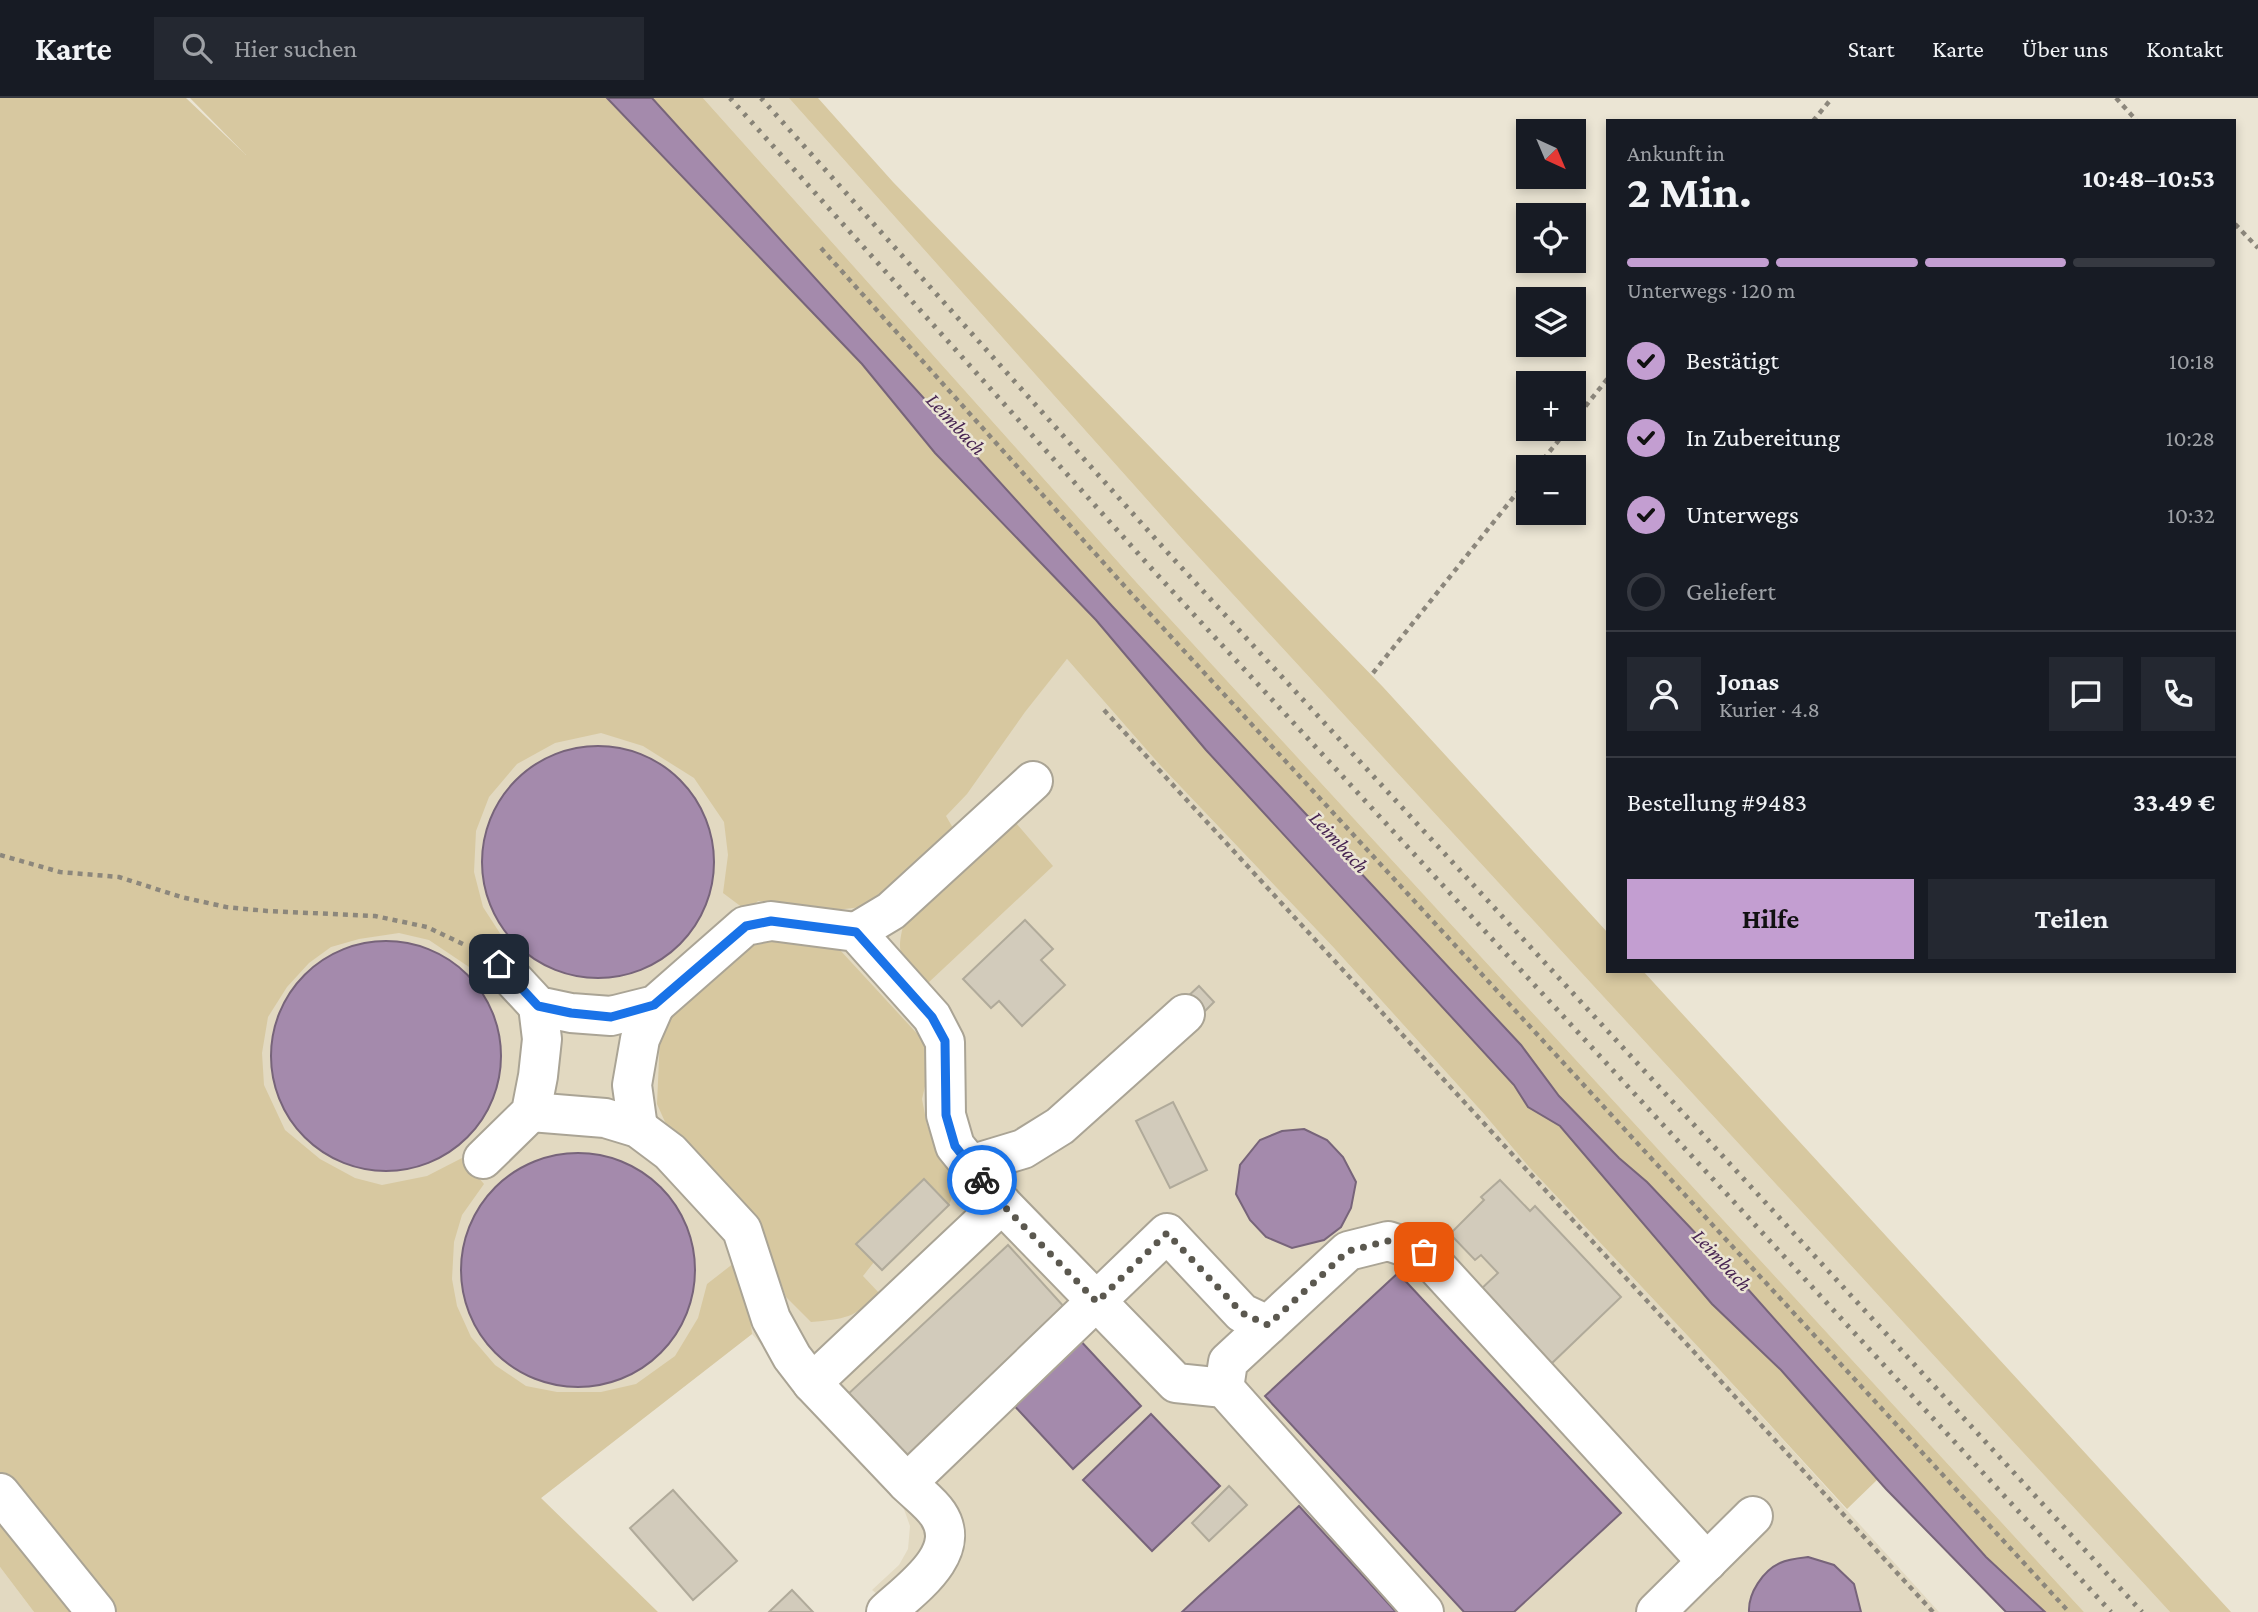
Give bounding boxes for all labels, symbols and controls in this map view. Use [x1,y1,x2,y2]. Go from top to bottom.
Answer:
search box [154,17,644,80]
icon: search [178,29,216,67]
text: Karte [35,30,112,67]
text: Hier suchen [234,34,357,63]
text: Start [1848,35,1894,62]
text: Karte [1932,35,1984,62]
text: Über uns [2022,35,2108,62]
text: Kontakt [2146,35,2223,62]
north arrow [1516,119,1586,189]
map controls [1516,119,1586,525]
text: Ankunft in [1627,140,1725,166]
text: 10:48–10:53 [2083,164,2215,193]
text: 2 Min. [1627,166,1752,217]
button: locate [1516,203,1586,273]
text: Unterwegs · 120 m [1627,277,1795,303]
button: layers [1516,287,1586,357]
icon: check [1627,342,1665,380]
text: Bestätigt [1686,346,1779,375]
text: 10:18 [2169,348,2215,374]
button: + [1516,371,1586,441]
water label: Leimbach [921,388,991,460]
icon: check [1627,419,1665,457]
text: In Zubereitung [1686,423,1840,452]
text: 10:28 [2166,425,2215,451]
button: − [1516,455,1586,525]
icon: check [1627,496,1665,534]
text: Unterwegs [1686,500,1799,529]
text: 10:32 [2167,502,2215,528]
text: Geliefert [1686,577,1776,606]
button: person [1627,657,1701,731]
button: chat [2049,657,2123,731]
button: phone [2141,657,2215,731]
text: Jonas [1719,667,1779,696]
text: Kurier · 4.8 [1719,696,1820,722]
text: Bestellung #9483 [1627,788,1807,817]
text: 33.49 € [2133,788,2215,817]
water label: Leimbach [1304,806,1374,878]
button: Hilfe [1627,879,1914,959]
button: Teilen [1928,879,2215,959]
pin [469,934,529,994]
icon: home [480,945,518,983]
courier [947,1145,1017,1215]
icon: bike [963,1161,1001,1199]
pin [1394,1222,1454,1282]
water label: Leimbach [1687,1224,1757,1296]
icon: bag [1405,1233,1443,1271]

